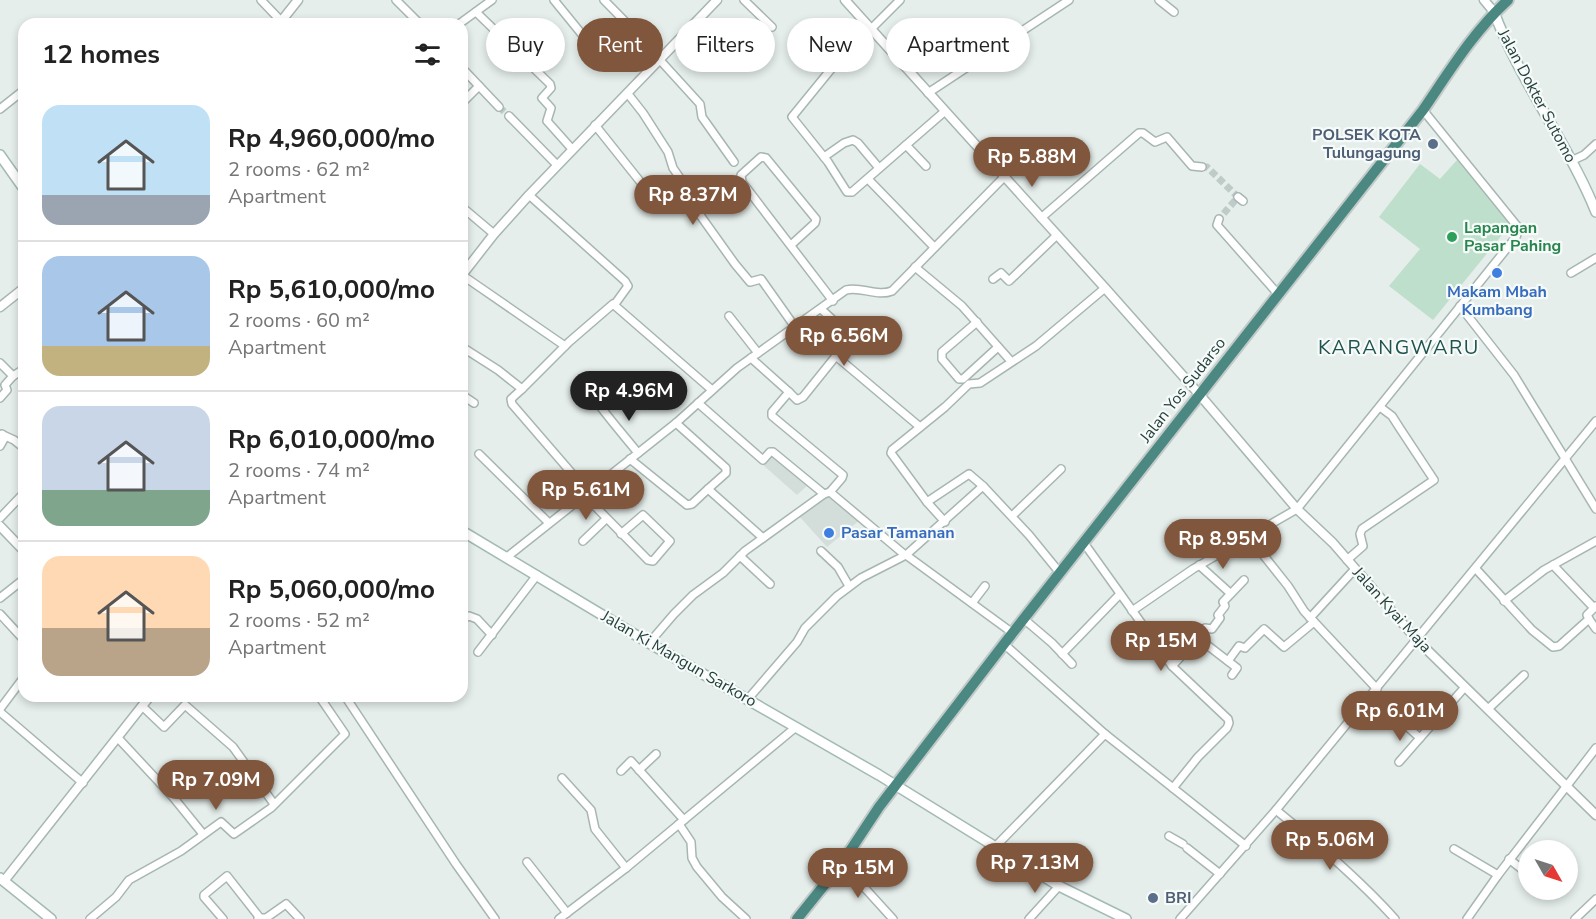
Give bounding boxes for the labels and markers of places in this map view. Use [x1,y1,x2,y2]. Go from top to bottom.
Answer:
place label: POLSEK KOTA Tulungagung [1312,124,1421,164]
pin: Rp 5.88M [970,137,1094,188]
marker: POLSEK KOTA Tulungagung [1426,137,1440,151]
pin: Rp 8.37M [631,175,755,226]
place label: Lapangan Pasar Pahing [1464,217,1561,257]
marker: Lapangan Pasar Pahing [1445,230,1459,244]
marker: Makam Mbah Kumbang [1490,266,1504,280]
place label: Makam Mbah Kumbang [1447,281,1547,321]
pin: Rp 6.56M [782,316,906,367]
pin: Rp 4.96M [567,371,691,422]
pin: Rp 5.61M [524,470,648,521]
pin: Rp 8.95M [1161,519,1285,570]
place label: Pasar Tamanan [841,522,955,544]
marker: Pasar Tamanan [822,526,836,540]
pin: Rp 15M [1112,621,1210,672]
pin: Rp 6.01M [1338,691,1462,742]
pin: Rp 7.09M [154,760,278,811]
pin: Rp 5.06M [1268,820,1392,871]
pin: Rp 7.13M [973,843,1097,894]
pin: Rp 15M [809,848,907,899]
place label: BRI [1165,887,1191,909]
marker: BRI [1146,891,1160,905]

